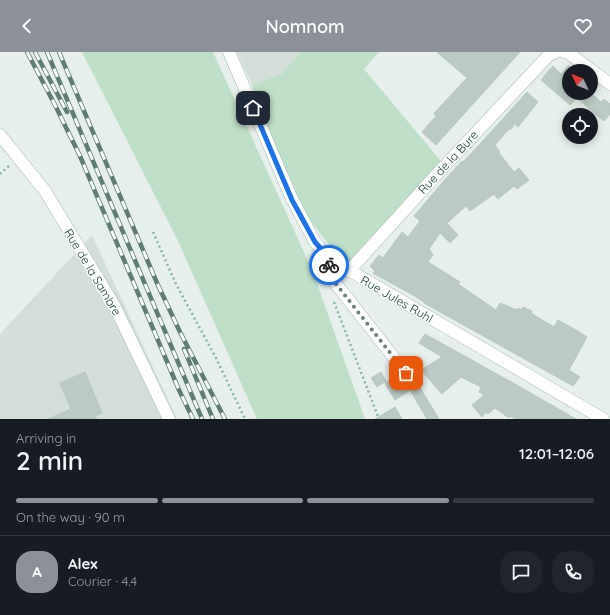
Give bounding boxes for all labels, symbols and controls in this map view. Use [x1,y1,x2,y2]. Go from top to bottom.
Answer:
icon: back [16,15,38,37]
text: Nomnom [265,15,345,38]
icon: heart [572,15,594,37]
north arrow [562,64,598,100]
map controls [562,64,598,144]
pin [236,91,270,125]
icon: home [242,97,264,119]
button: locate [562,108,598,144]
street label: Rue de la Bure [415,127,481,197]
street label: Rue de la Sambre [61,226,125,318]
courier [309,245,349,285]
icon: bike [318,254,340,276]
street label: Rue Jules Ruhl [358,272,436,326]
pin [389,356,423,390]
icon: bag [395,362,417,384]
text: Arriving in [16,430,76,446]
text: 2 min [16,444,83,477]
text: 12:01–12:06 [519,444,594,463]
text: On the way · 90 m [16,509,125,525]
button: chat [500,551,542,593]
button: phone [552,551,594,593]
text: Alex [68,554,98,573]
text: A [32,562,42,581]
text: Courier · 4.4 [68,573,137,589]

